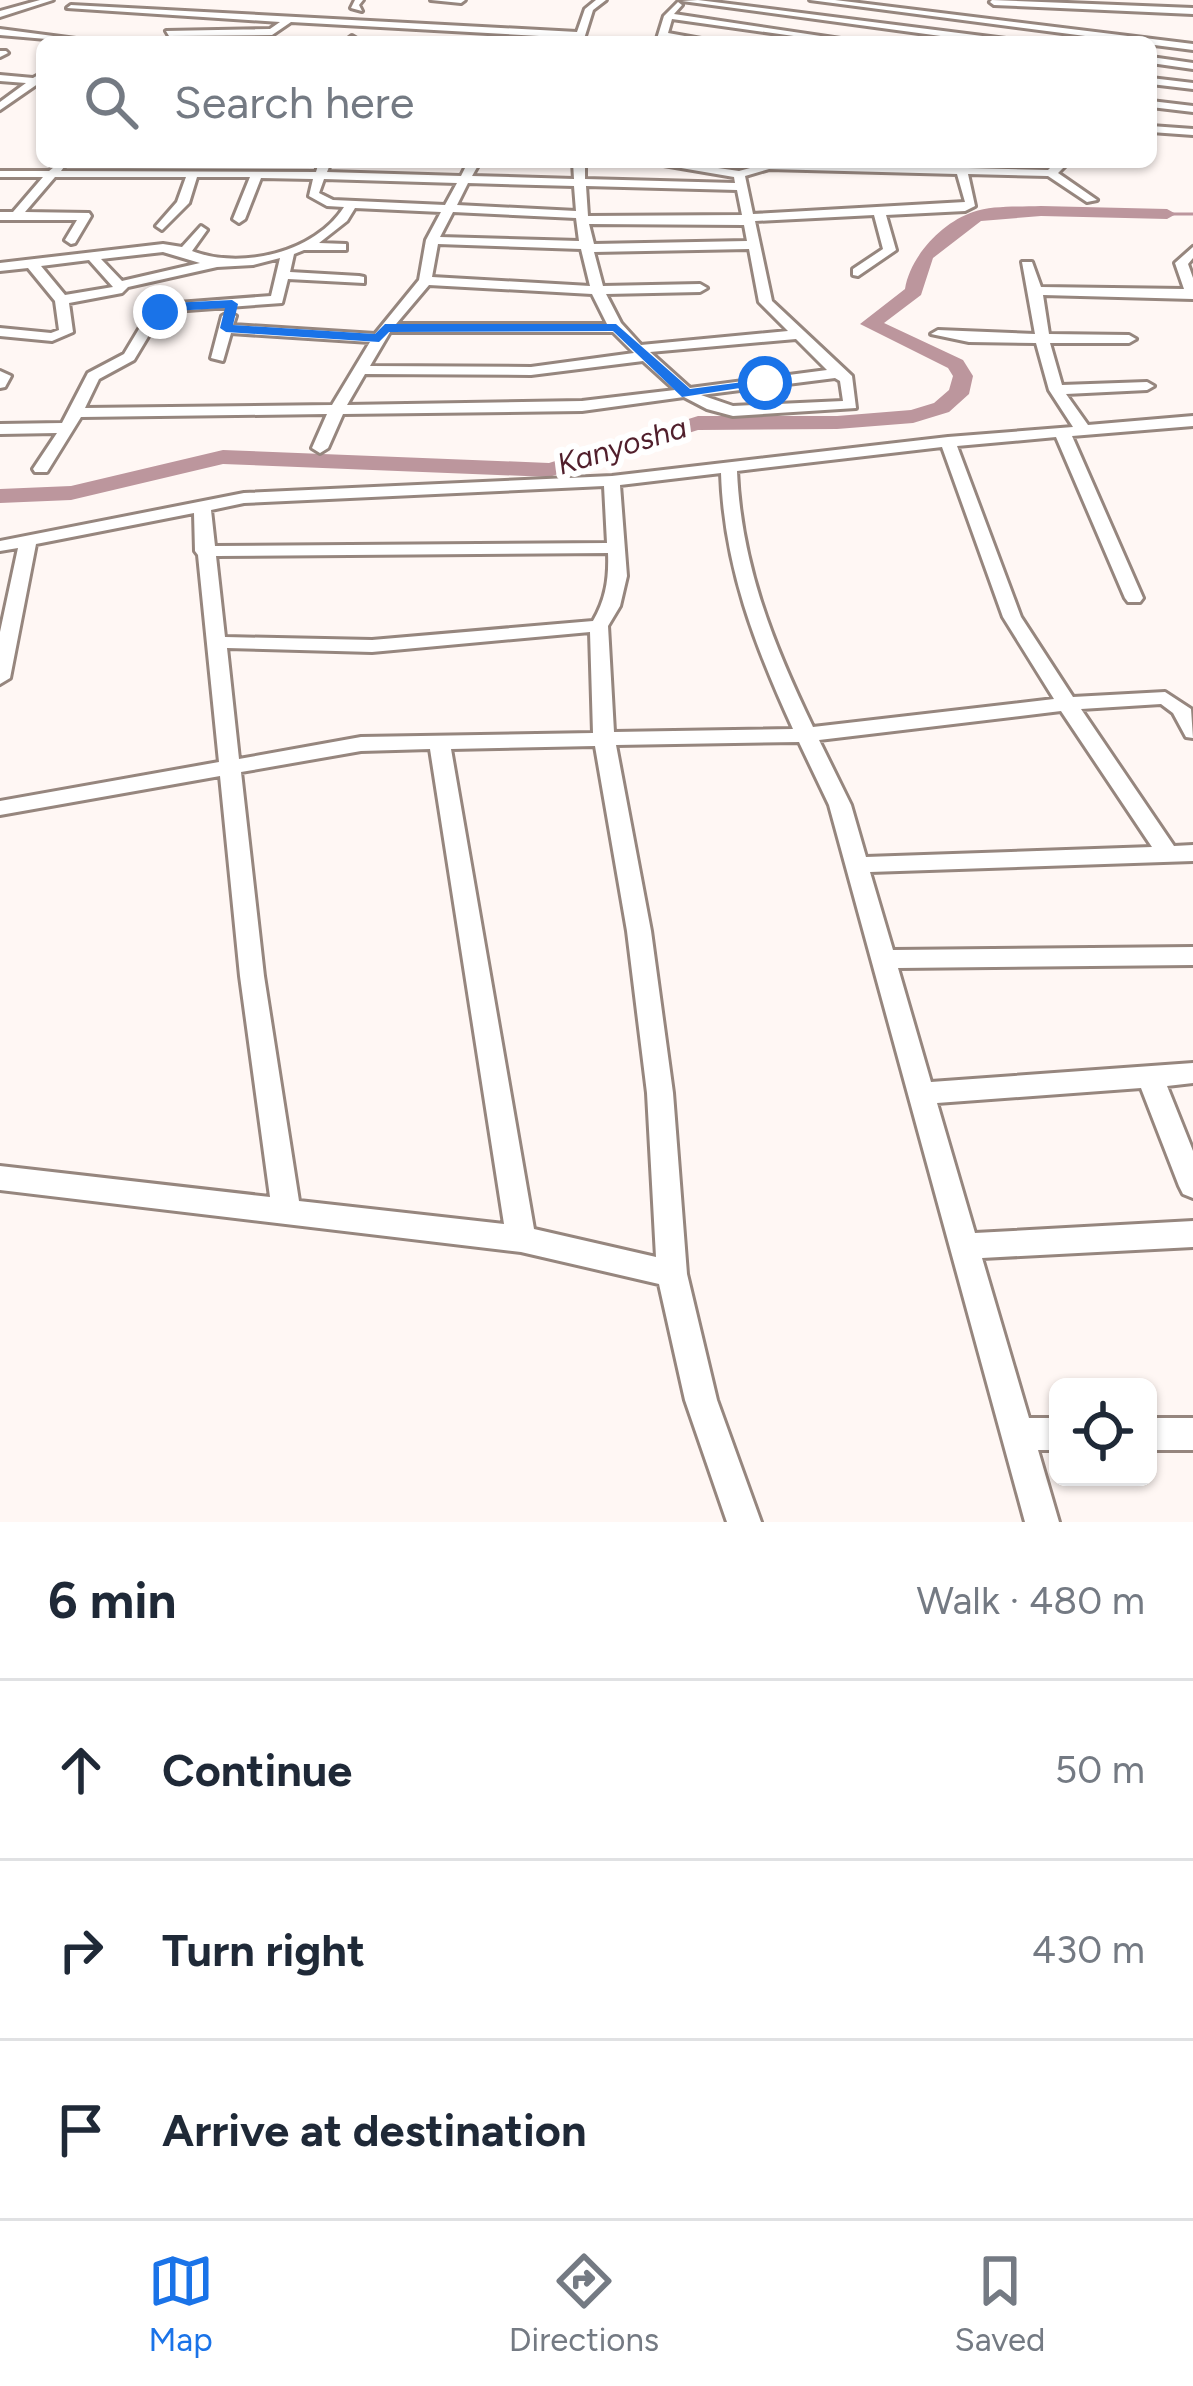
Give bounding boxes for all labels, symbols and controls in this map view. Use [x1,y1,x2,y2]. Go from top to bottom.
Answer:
search box [36,36,1157,168]
icon: search [78,69,144,135]
text: Search here [174,75,414,129]
route end [133,285,187,339]
route start [738,356,792,410]
water label: Kanyosha [553,408,691,483]
map controls [1049,1378,1157,1486]
button: locate [1049,1378,1157,1486]
text: 6 min [48,1570,177,1631]
text: Walk · 480 m [917,1577,1145,1624]
icon: ahead [48,1737,114,1803]
text: Continue [162,1743,352,1797]
text: 50 m [1055,1746,1145,1793]
icon: right [48,1917,114,1983]
text: Turn right [162,1923,365,1977]
text: 430 m [1032,1926,1145,1973]
icon: arrive [48,2097,114,2163]
text: Arrive at destination [162,2103,586,2157]
tab: Map [148,2248,214,2359]
tab: Directions [509,2248,659,2359]
tab: Saved [954,2248,1045,2359]

